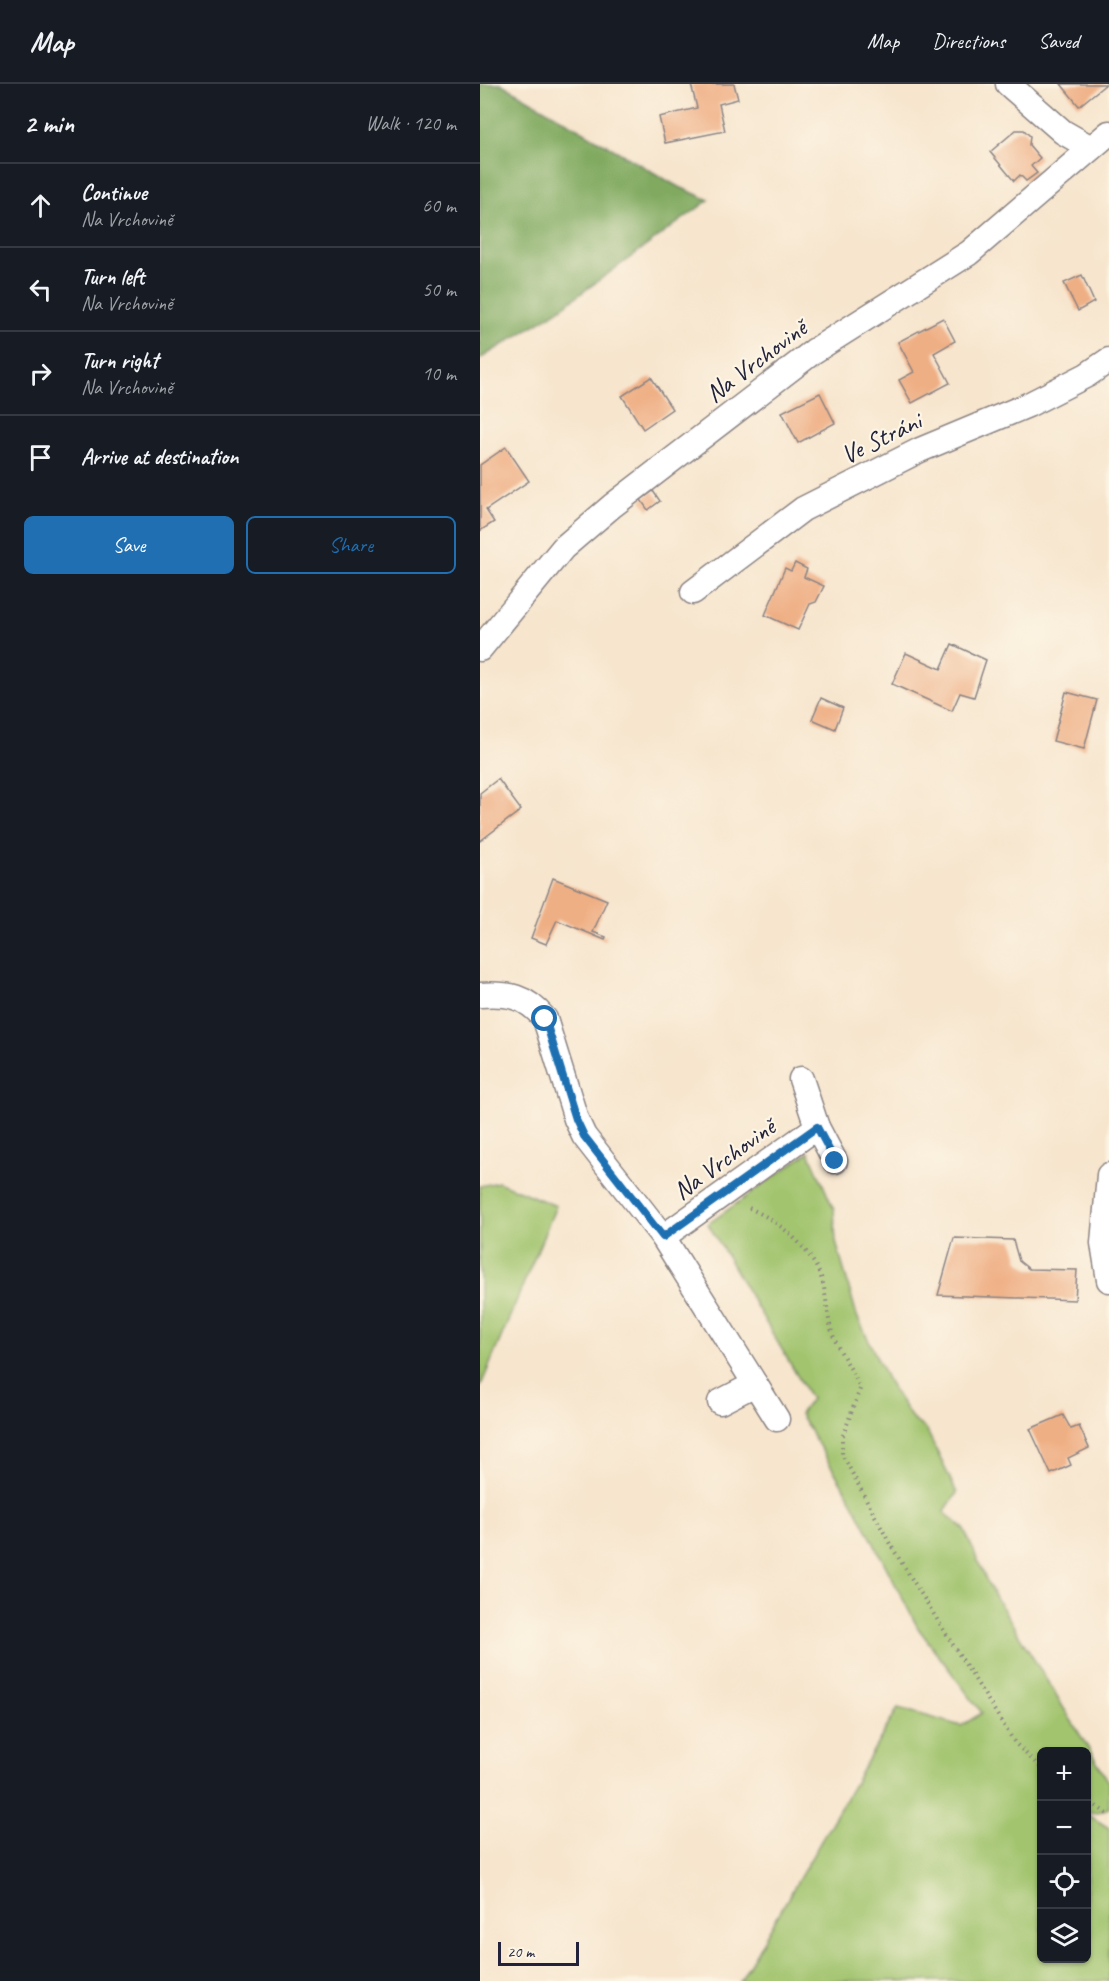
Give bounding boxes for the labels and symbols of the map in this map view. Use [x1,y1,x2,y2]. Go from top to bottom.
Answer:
street label: Na Vrchovině [699,310,816,410]
street label: Ve Stráni [835,403,929,472]
route start [531,1005,557,1031]
street label: Na Vrchovině [666,1109,785,1207]
route end [821,1147,847,1173]
scale bar [498,1939,579,1966]

